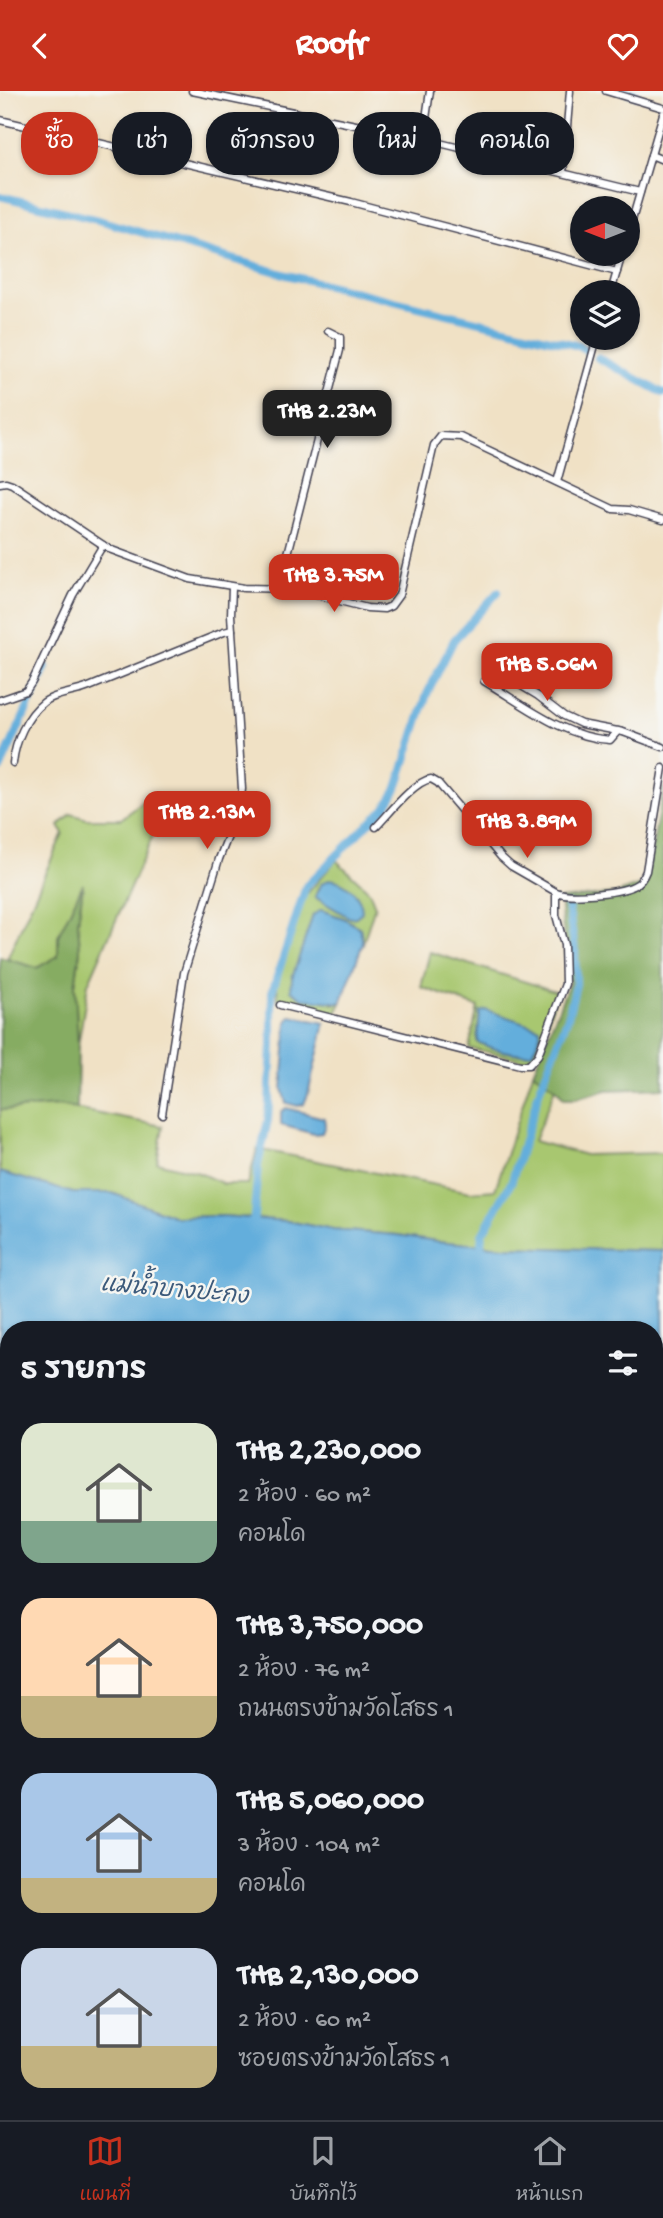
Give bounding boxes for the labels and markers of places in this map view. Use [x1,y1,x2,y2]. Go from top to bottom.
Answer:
pin: THB 2.23M [247,391,407,450]
pin: THB 3.75M [254,554,414,614]
pin: THB 5.06M [467,643,627,703]
pin: THB 2.13M [127,791,287,851]
pin: THB 3.89M [447,801,607,860]

